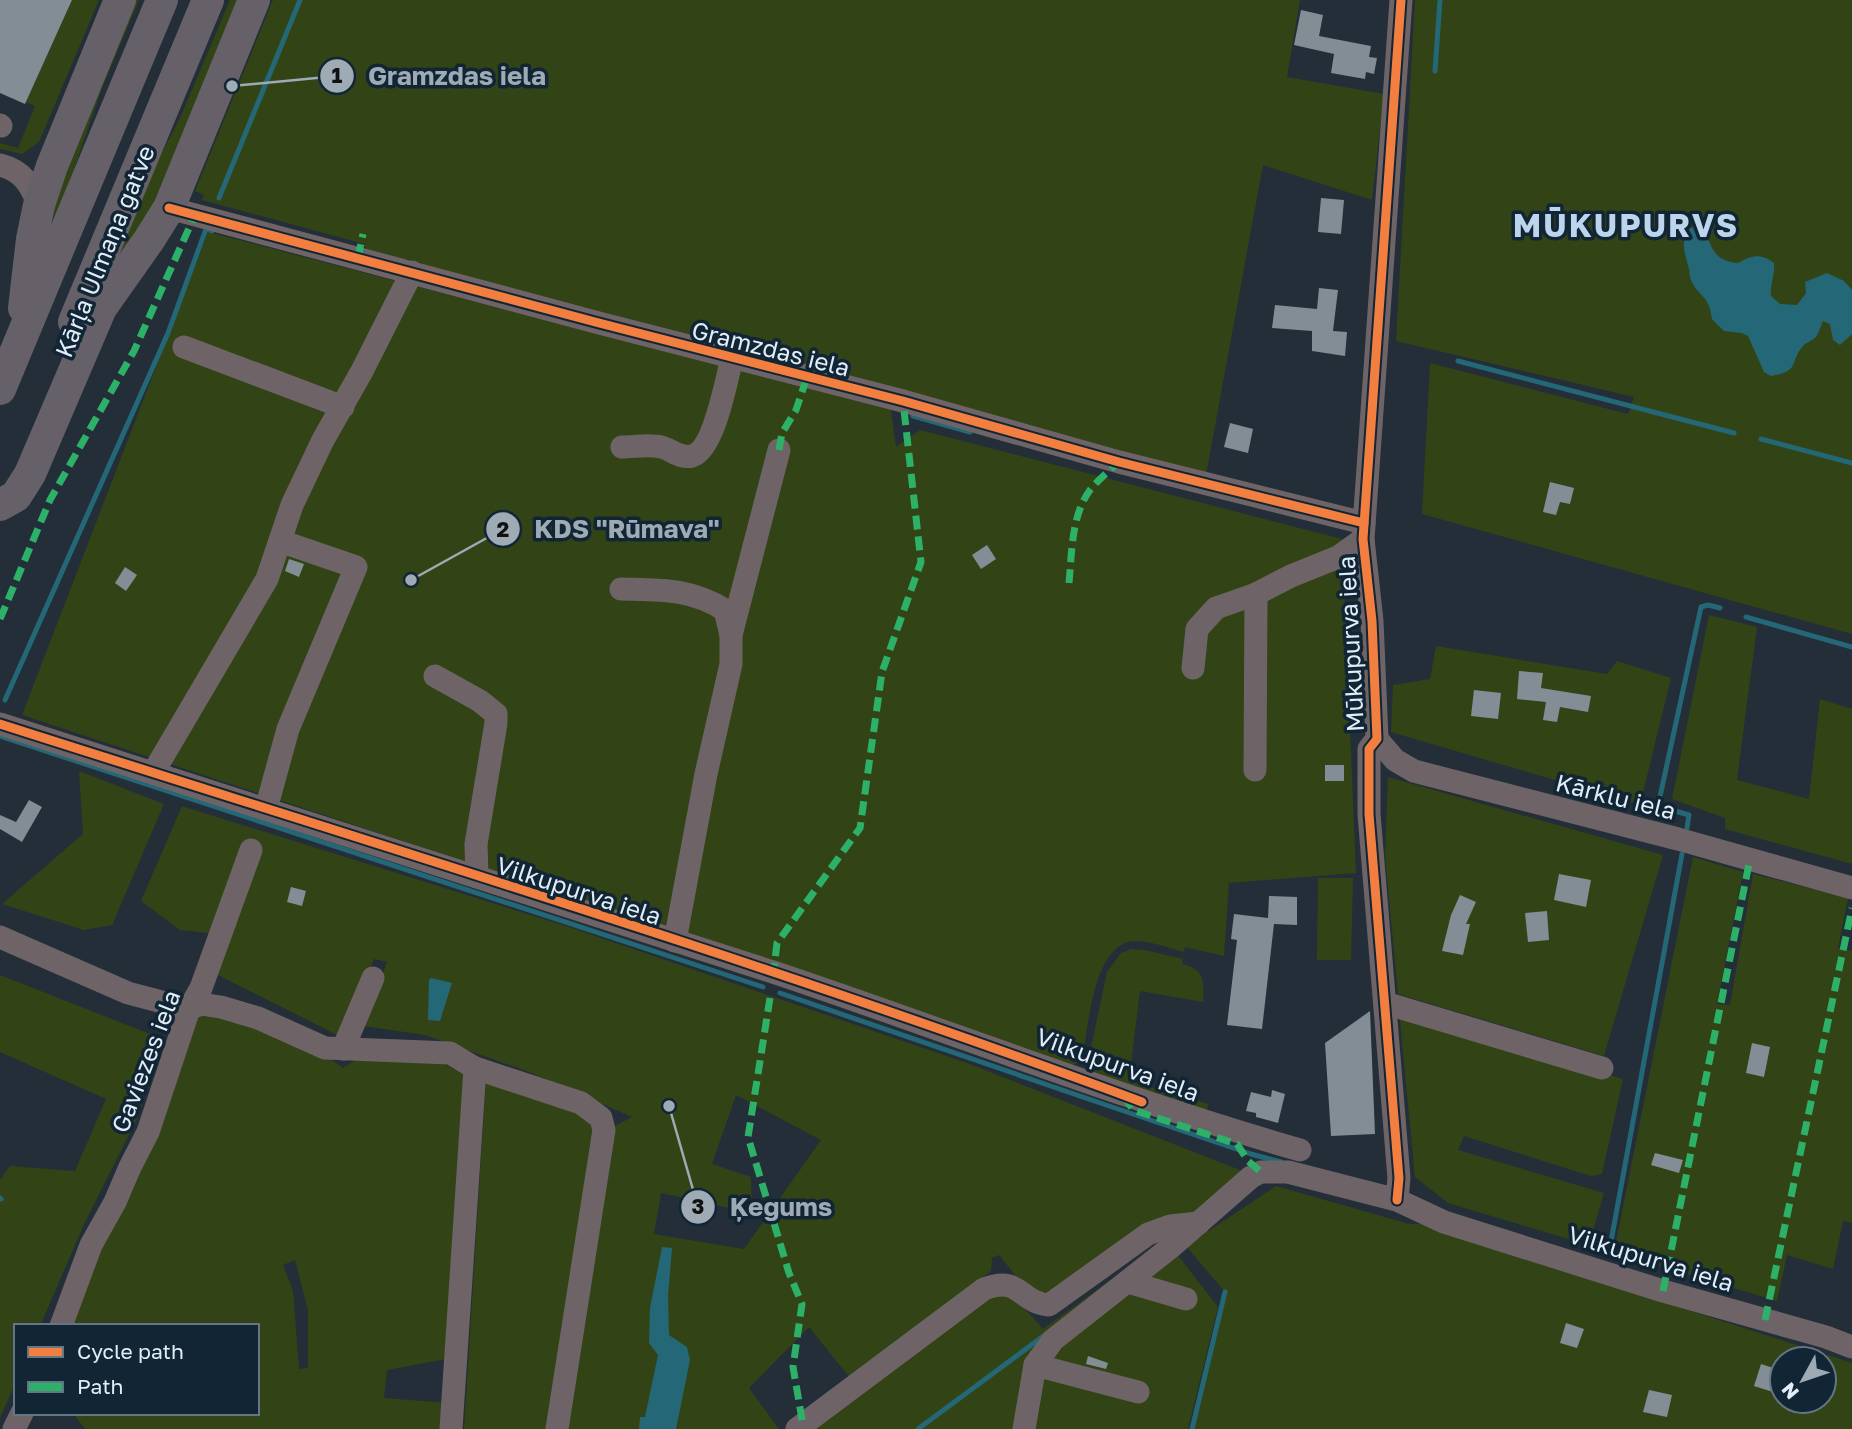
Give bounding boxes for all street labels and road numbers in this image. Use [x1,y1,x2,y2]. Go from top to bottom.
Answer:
street label: Kārļa Ulmaņa gatve [48,141,161,362]
street label: Gramzdas iela [689,314,853,382]
street label: Mūkupurva iela [1331,555,1369,733]
street label: Kārklu iela [1553,767,1679,825]
street label: Vilkupurva iela [493,850,665,930]
street label: Gaviezes iela [105,986,185,1136]
street label: Vilkupurva iela [1032,1021,1204,1107]
street label: Vilkupurva iela [1565,1219,1737,1297]

